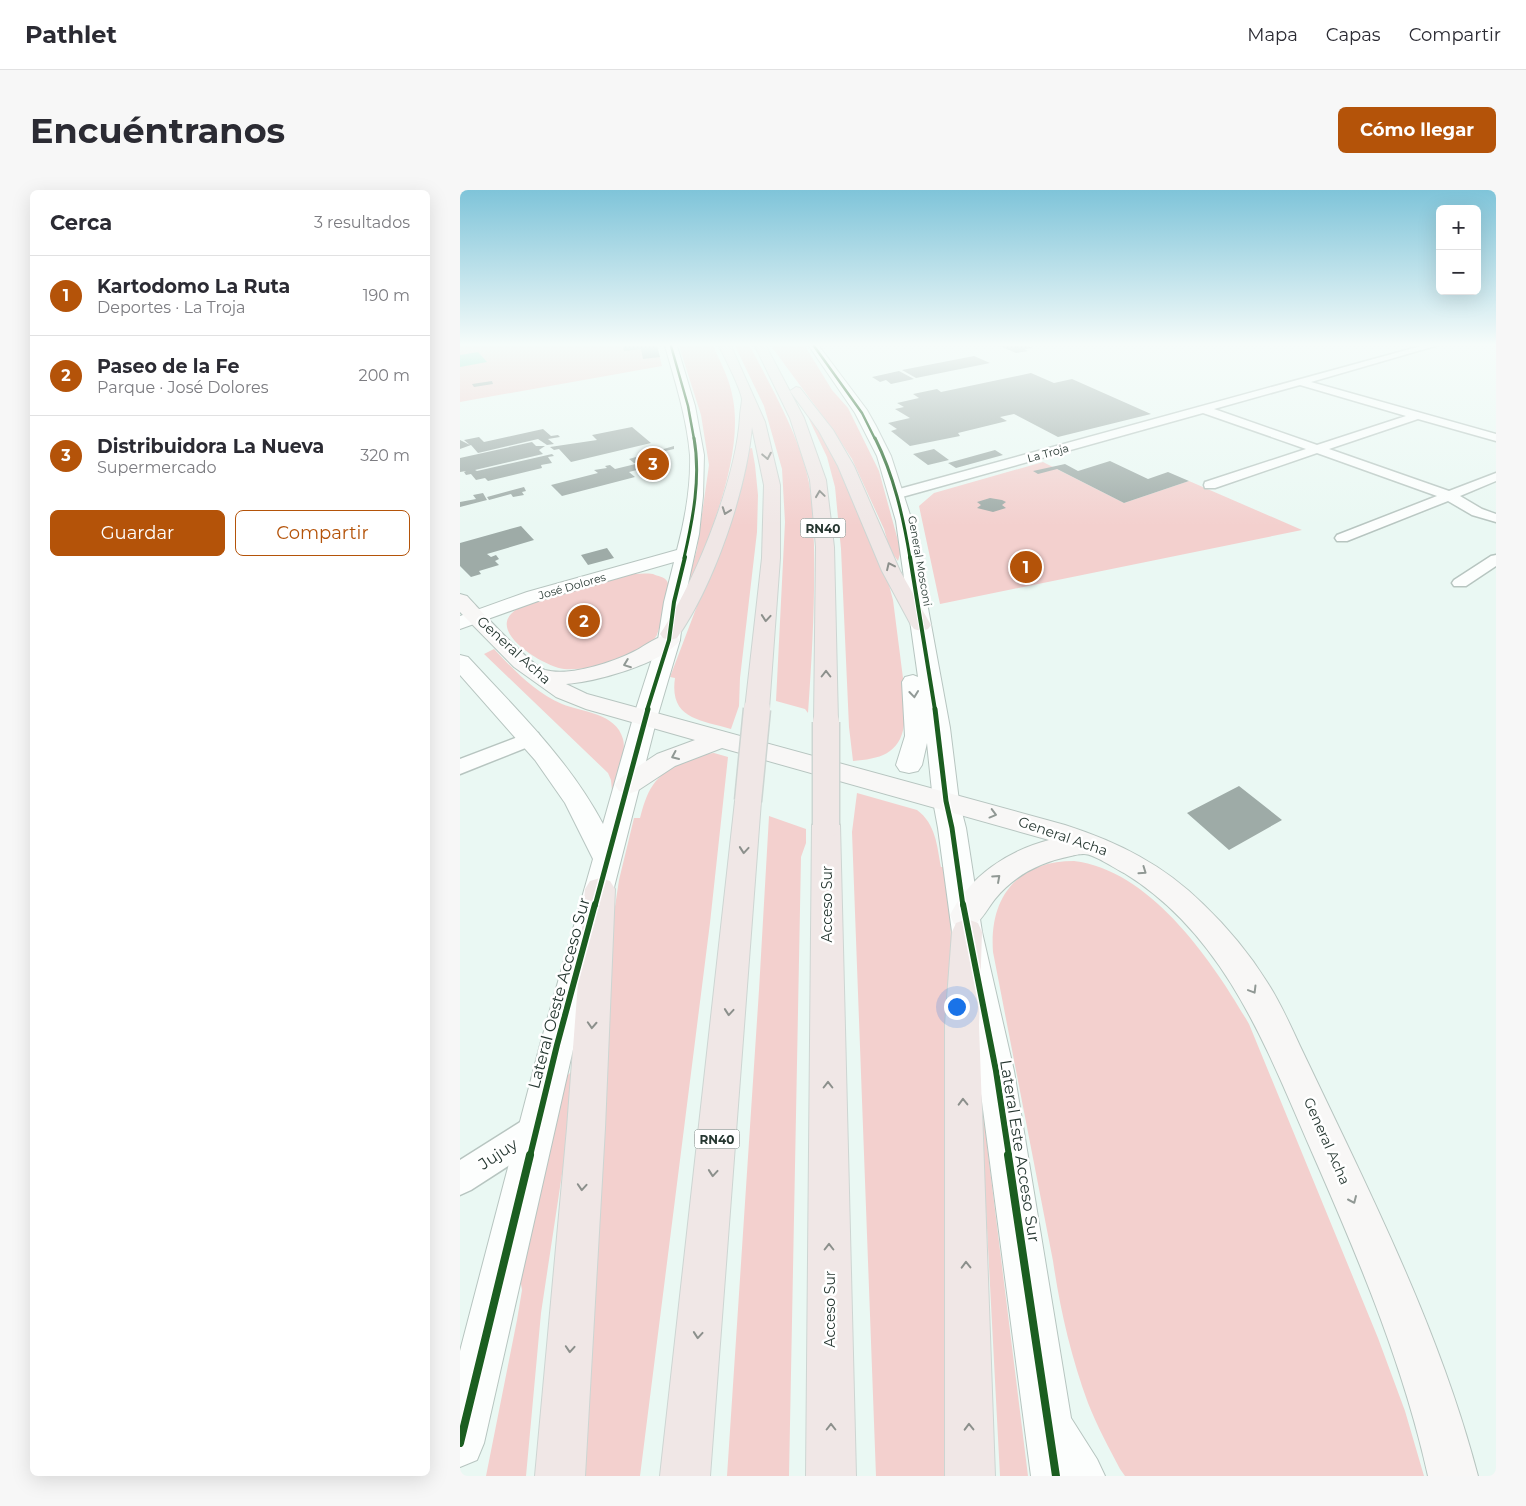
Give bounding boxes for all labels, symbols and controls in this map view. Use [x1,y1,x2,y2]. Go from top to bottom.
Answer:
text: Pathlet [25,20,117,49]
text: Mapa [1247,24,1298,46]
text: Capas [1326,24,1381,46]
text: Compartir [1409,24,1501,46]
button: Cómo llegar [1338,107,1496,153]
text: Encuéntranos [30,109,285,152]
map controls [1436,205,1481,295]
button: + [1436,205,1481,250]
text: Cerca [50,210,112,235]
text: 3 resultados [314,213,410,232]
button: − [1436,250,1481,295]
text: Kartodomo La Ruta [97,275,290,298]
text: 1 [63,286,69,305]
text: 190 m [363,286,410,305]
text: Deportes · La Troja [97,298,246,317]
text: Paseo de la Fe [97,355,239,378]
text: 2 [61,366,71,385]
text: 200 m [359,366,410,385]
text: Parque · José Dolores [97,378,269,397]
text: Distribuidora La Nueva [97,435,324,458]
street label: La Troja [1026,441,1070,465]
pin: 3 [637,445,669,483]
text: 3 [61,446,71,465]
text: 320 m [360,446,410,465]
one-way arrow [762,452,772,461]
text: Supermercado [97,458,217,477]
one-way arrow [815,489,825,498]
one-way arrow [722,506,732,514]
button: Guardar [50,510,225,556]
button: Compartir [235,510,410,556]
street label: General Mosconi [905,515,935,607]
road number: RN40 [800,518,846,538]
pin: 1 [1010,548,1042,586]
one-way arrow [885,562,896,571]
street label: José Dolores [536,570,608,603]
pin: 2 [568,602,600,640]
street label: General Acha [473,612,555,688]
one-way arrow [760,614,771,622]
one-way arrow [623,658,632,668]
one-way arrow [821,669,831,677]
one-way arrow [908,690,919,698]
one-way arrow [671,750,680,760]
one-way arrow [988,808,996,818]
street label: General Acha [1016,812,1110,860]
one-way arrow [739,846,750,854]
street label: Acceso Sur [818,865,836,942]
one-way arrow [1138,865,1147,875]
one-way arrow [991,875,1000,884]
street label: Lateral Oeste Acceso Sur [524,895,594,1091]
one-way arrow [1247,984,1257,993]
your location [944,994,970,1020]
one-way arrow [724,1008,735,1016]
one-way arrow [587,1021,598,1029]
street label: Lateral Este Acceso Sur [996,1058,1044,1244]
one-way arrow [823,1081,833,1088]
street label: General Acha [1300,1095,1354,1187]
one-way arrow [958,1098,968,1106]
road number: RN40 [694,1130,740,1149]
street label: Jujuy [474,1134,521,1174]
one-way arrow [708,1170,719,1178]
one-way arrow [577,1183,588,1191]
one-way arrow [1346,1195,1357,1204]
one-way arrow [824,1243,834,1251]
one-way arrow [960,1261,971,1269]
street label: Acceso Sur [821,1270,839,1347]
one-way arrow [693,1332,704,1340]
one-way arrow [564,1345,575,1353]
one-way arrow [826,1423,836,1431]
one-way arrow [964,1423,974,1431]

